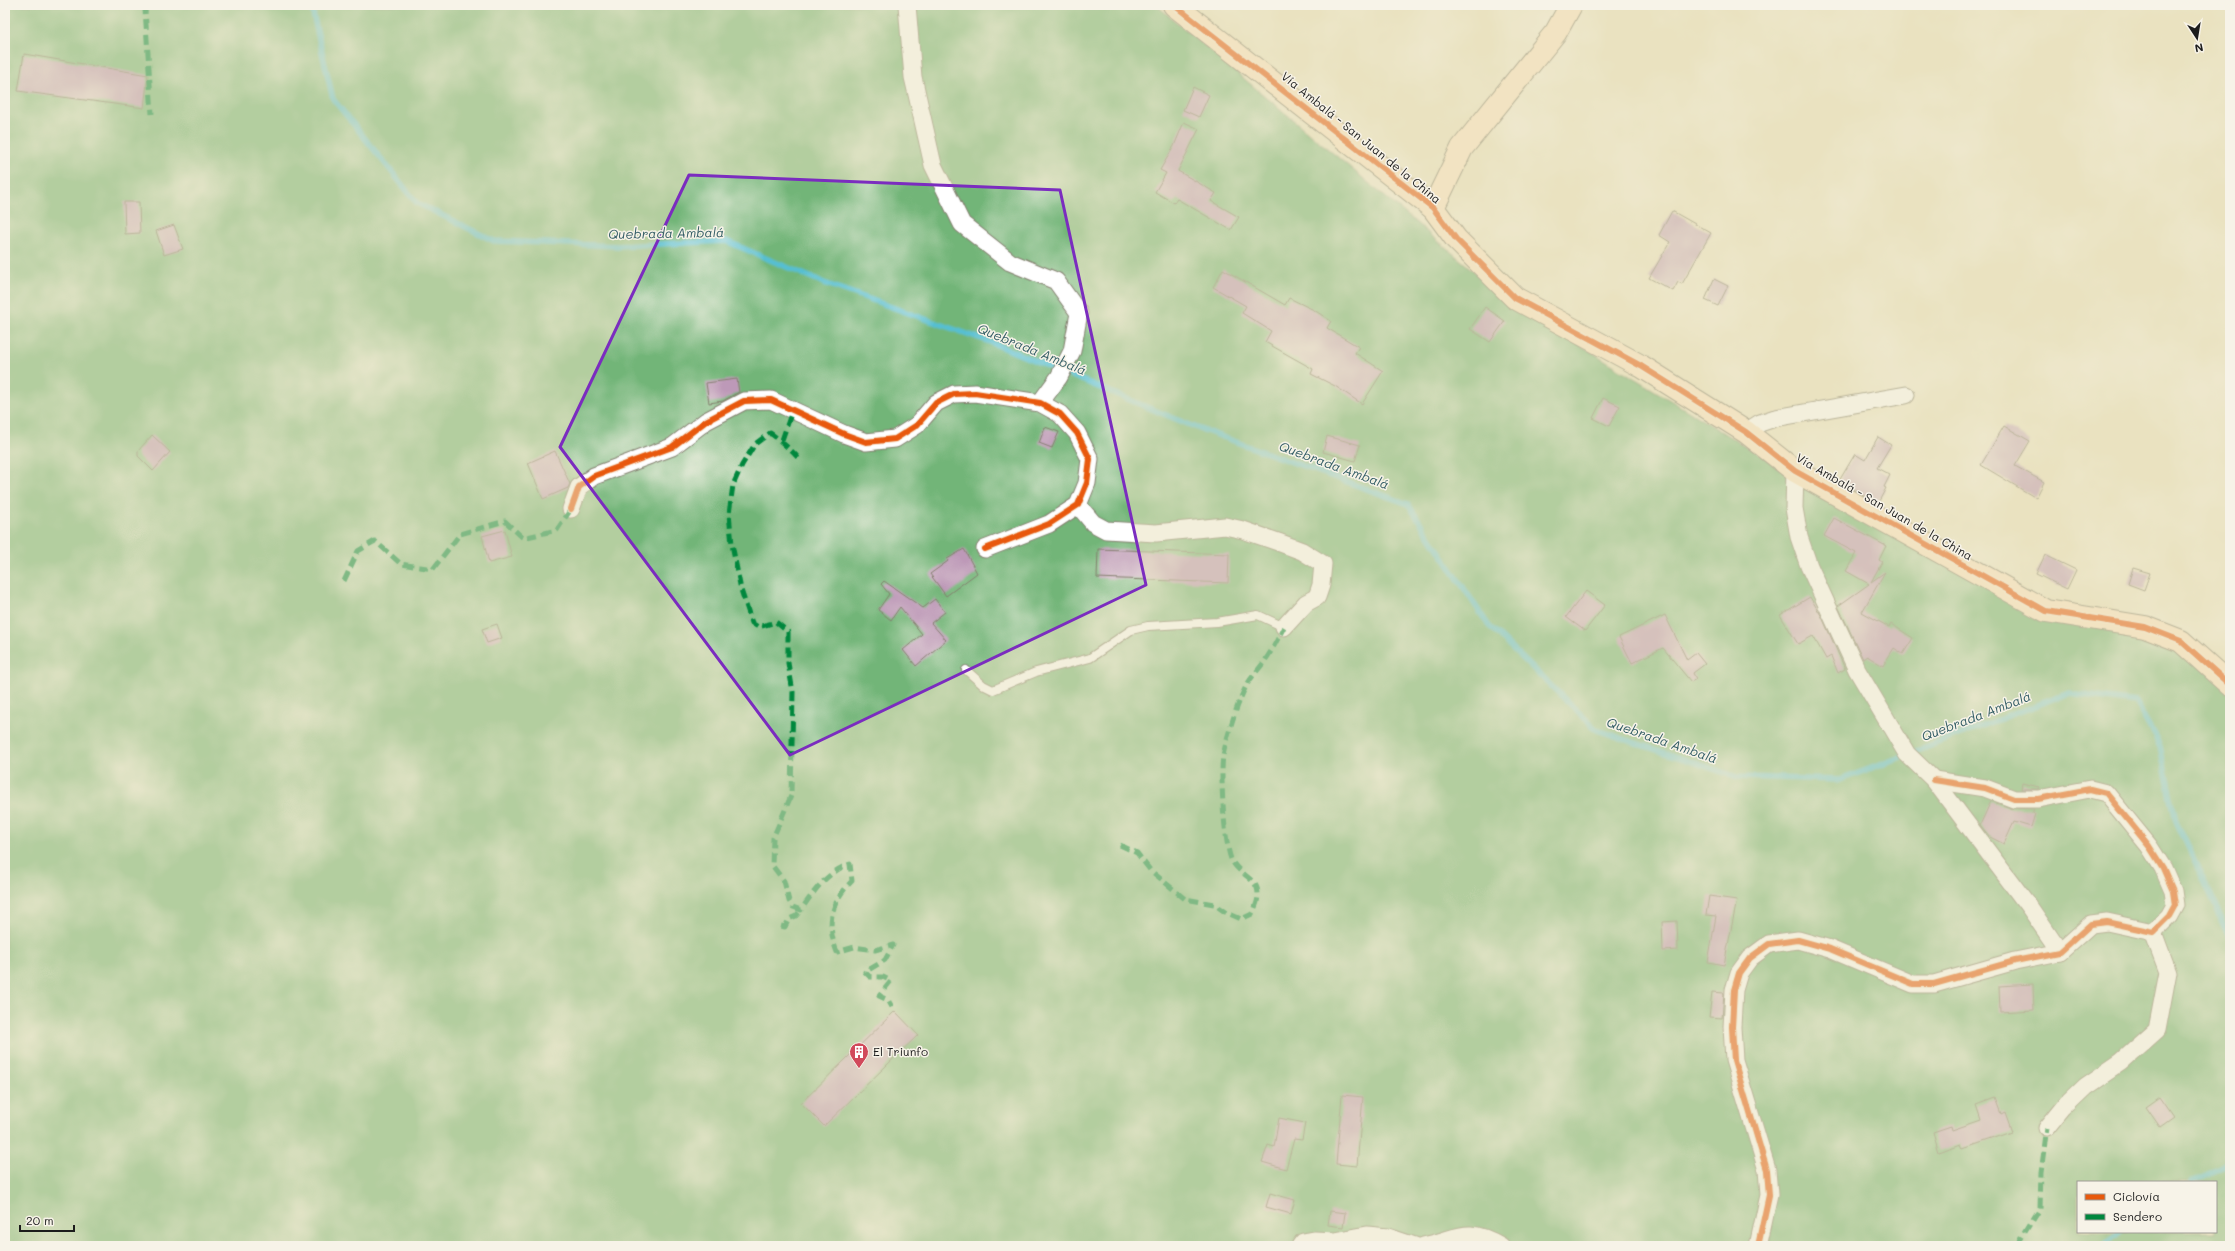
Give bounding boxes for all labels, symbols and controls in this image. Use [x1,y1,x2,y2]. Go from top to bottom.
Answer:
north arrow [2177,18,2217,58]
text: N [2194,40,2205,56]
street label: Vía Ambalá - San Juan de la China [1278,68,1445,207]
water label: Quebrada Ambalá [608,223,724,242]
water label: Quebrada Ambalá [975,319,1089,378]
water label: Quebrada Ambalá [1277,437,1391,492]
street label: Vía Ambalá - San Juan de la China [1793,449,1976,563]
water label: Quebrada Ambalá [1919,687,2033,744]
water label: Quebrada Ambalá [1605,713,1720,766]
building icon: El Triunfo [848,1041,870,1069]
place label: El Triunfo [873,1043,928,1059]
legend [2077,1181,2217,1233]
text: Ciclovía [2113,1188,2160,1204]
scale bar [20,1207,74,1233]
text: Sendero [2113,1208,2162,1224]
text: 20 m [26,1212,54,1228]

